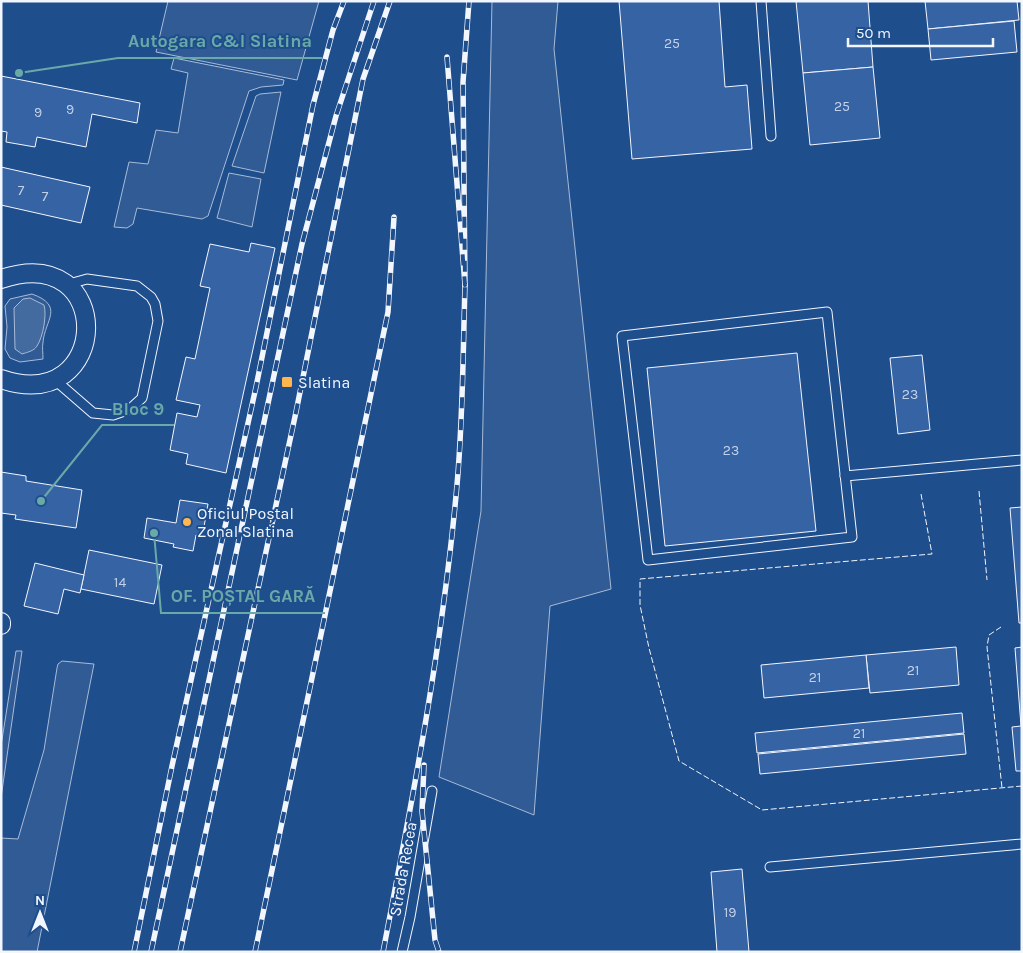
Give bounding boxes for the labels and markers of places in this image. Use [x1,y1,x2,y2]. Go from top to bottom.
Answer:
callout: Autogara C&I Slatina [118,25,322,58]
place label: Slatina [298,373,350,392]
marker: Slatina [280,375,294,389]
callout: Bloc 9 [102,392,174,425]
place label: Oficiul Poștal Zonal Slatina [197,504,294,541]
marker: Oficiul Poștal Zonal Slatina [181,516,193,528]
callout: OF. POȘTAL GARĂ [161,580,325,613]

